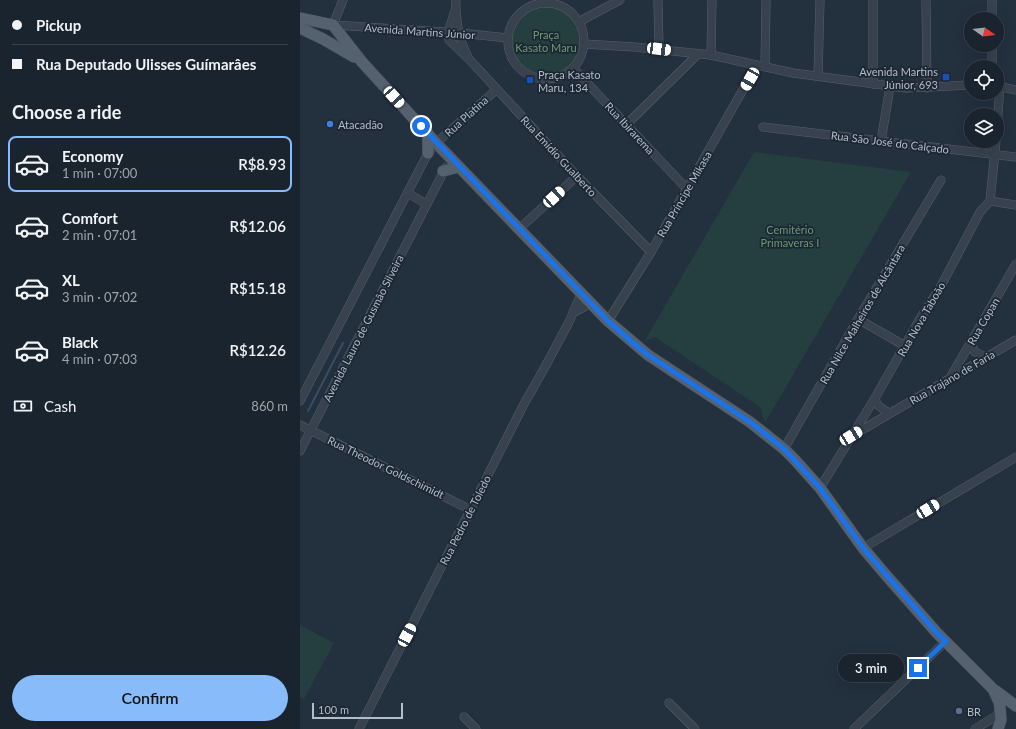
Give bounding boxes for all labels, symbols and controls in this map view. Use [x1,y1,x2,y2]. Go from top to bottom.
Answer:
north arrow [964,12,1004,52]
map controls [964,12,1004,148]
text: Pickup [36,16,81,34]
street label: Avenida Martins Júnior [364,21,476,41]
park label: Praça Kasato Maru [515,28,577,54]
car [646,42,672,56]
text: Rua Deputado Ulisses Guímarâes [36,55,256,73]
button: locate [964,60,1004,100]
place label: Avenida Martins Júnior, 693 [859,65,938,91]
car [739,66,761,92]
place label: Praça Kasato Maru, 134 [538,68,600,94]
marker: Avenida Martins Júnior, 693 [941,72,951,82]
marker: Praça Kasato Maru, 134 [525,75,535,85]
car [382,84,406,110]
street label: Rua Platina [442,93,490,139]
street label: Rua Ibirarema [603,99,657,157]
text: Choose a ride [12,101,121,123]
button: layers [964,108,1004,148]
street label: Rua Emídio Gualberto [518,113,600,199]
route start [412,117,430,135]
place label: Atacadão [338,118,383,131]
marker: Atacadão [325,119,335,129]
street label: Rua São José do Calçado [830,128,950,156]
icon: car [14,146,50,182]
text: Economy [62,147,123,165]
street label: Rua Príncipe Mikasa [654,149,714,239]
text: R$8.93 [238,155,286,173]
text: 1 min · 07:00 [62,165,137,181]
car [541,185,567,209]
icon: car [14,208,50,244]
text: Comfort [62,209,118,227]
text: R$12.06 [229,217,286,235]
park label: Cemitério Primaveras I [761,223,819,249]
text: 2 min · 07:01 [62,227,137,243]
street label: Rua Nilce Malheiros de Alcântara [817,242,907,386]
street label: Avenida Lauro de Gusmão Silveira [320,252,406,404]
icon: car [14,270,50,306]
text: XL [62,271,80,289]
text: R$15.18 [229,279,286,297]
street label: Rua Nova Taboão [894,279,948,359]
text: 3 min · 07:02 [62,289,137,305]
street label: Rua Copan [964,295,1002,347]
icon: car [14,332,50,368]
text: Black [62,333,98,351]
text: R$12.26 [229,341,286,359]
street label: Rua Trajano de Faria [907,347,997,407]
text: 4 min · 07:03 [62,351,137,367]
icon: cash [12,395,34,417]
text: Cash [44,397,76,415]
text: 860 m [251,398,288,414]
car [838,425,864,447]
street label: Rua Theodor Goldschimidt [326,433,446,501]
street label: Rua Pedro de Toledo [437,473,493,567]
car [915,498,941,520]
car [396,622,418,648]
callout: 3 min [838,654,904,682]
route end [909,659,927,677]
text: 3 min [855,660,887,676]
button: Confirm [12,675,288,721]
scale bar [312,701,403,720]
text: 100 m [318,703,349,716]
place label: BR [967,705,981,718]
marker: BR [954,706,964,716]

